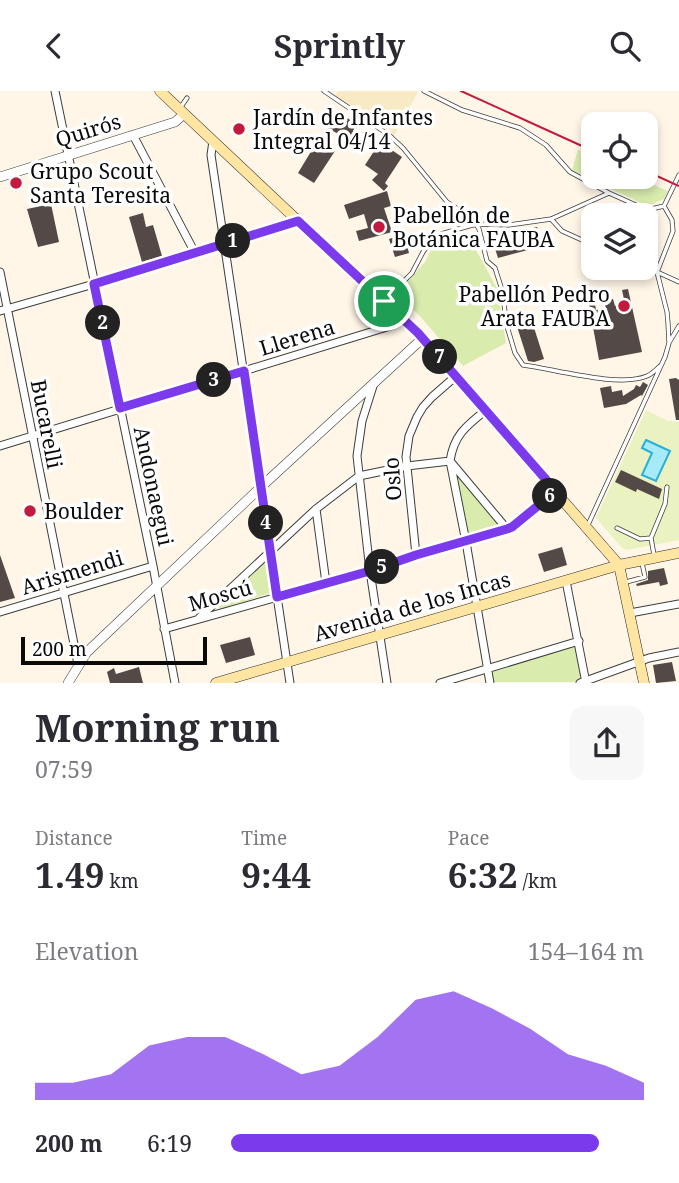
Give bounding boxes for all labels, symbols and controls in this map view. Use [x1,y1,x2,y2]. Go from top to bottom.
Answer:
text: Sprintly [274,24,405,67]
icon: back [35,27,73,65]
icon: search [606,27,644,65]
place label: Jardín de Infantes Integral 04/14 [252,103,433,155]
street label: Quirós [52,107,124,153]
map controls [581,112,658,280]
button: locate [581,112,658,189]
marker: Jardín de Infantes Integral 04/14 [231,121,247,137]
place label: Grupo Scout Santa Teresita [30,157,171,209]
marker: Grupo Scout Santa Teresita [8,175,24,191]
place label: Pabellón de Botánica FAUBA [393,201,555,253]
button: layers [581,203,658,280]
marker: Pabellón de Botánica FAUBA [371,219,387,235]
pin: 1 [216,223,250,259]
text: 1 [227,227,238,253]
pin [354,271,414,331]
place label: Pabellón Pedro Arata FAUBA [458,280,610,332]
icon: arrive [365,282,403,320]
marker: Pabellón Pedro Arata FAUBA [616,298,632,314]
pin: 2 [86,306,120,341]
text: 2 [97,309,108,335]
street label: Llerena [256,312,338,362]
pin: 7 [422,339,458,375]
text: 7 [434,343,445,369]
pin: 3 [196,363,232,397]
text: 3 [208,366,219,392]
street label: Bucarelli [25,377,69,471]
street label: Andonaegui [128,424,180,549]
street label: Oslo [377,456,407,502]
pin: 6 [532,479,568,513]
text: 6 [544,482,555,508]
place label: Boulder [44,497,124,525]
marker: Boulder [22,503,38,519]
pin: 4 [248,505,284,541]
text: 4 [260,509,271,535]
street label: Arismendi [18,543,127,601]
pin: 5 [364,549,400,585]
text: 5 [376,553,387,579]
street label: Avenida de los Incas [310,565,514,647]
street label: Moscú [185,573,255,617]
scale bar [21,633,206,665]
text: 200 m [32,636,87,662]
text: Morning run [35,701,280,753]
button: share [570,706,644,780]
text: 07:59 [35,753,93,785]
text: Distance [35,825,113,851]
text: Time [241,825,287,851]
text: Pace [448,825,489,851]
text: 1.49 [35,851,105,898]
text: 9:44 [241,851,311,898]
text: 6:32 [448,851,518,898]
text: km [105,868,139,894]
text: /km [518,868,557,894]
text: Elevation [35,935,139,967]
text: 154–164 m [528,935,644,967]
text: 200 m [35,1127,103,1159]
text: 6:19 [147,1127,192,1159]

